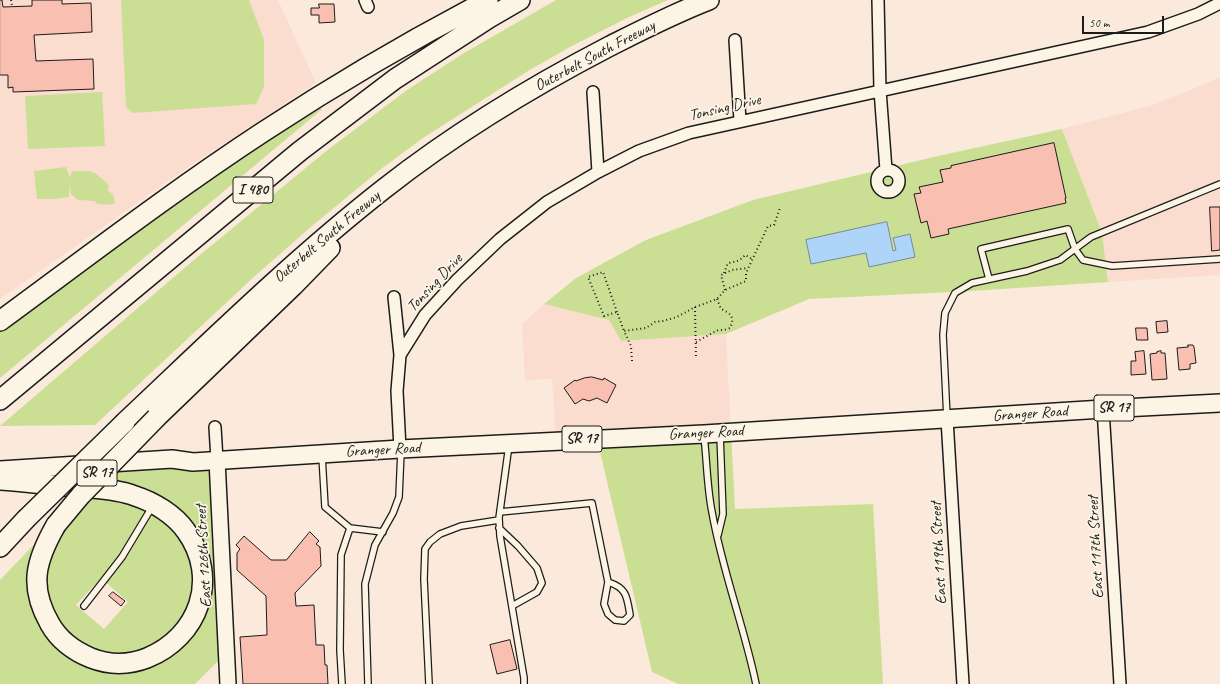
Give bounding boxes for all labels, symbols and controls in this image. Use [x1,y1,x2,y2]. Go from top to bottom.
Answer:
scale bar [1084,8,1166,34]
text: 50 m [1089,15,1109,31]
street label: Outerbelt South Freeway [532,16,658,96]
street label: Tonsing Drive [687,90,763,126]
road number: I 480 [233,177,273,203]
street label: Outerbelt South Freeway [270,187,384,287]
street label: Tonsing Drive [403,250,467,316]
road number: SR 17 [1094,395,1134,421]
street label: Granger Road [992,402,1068,426]
street label: Granger Road [668,421,744,445]
road number: SR 17 [562,426,602,452]
street label: Granger Road [345,438,421,462]
road number: SR 17 [77,460,117,486]
street label: East 117th Street [1084,495,1108,599]
street label: East 119th Street [927,501,951,605]
street label: East 126th Street [192,504,216,608]

